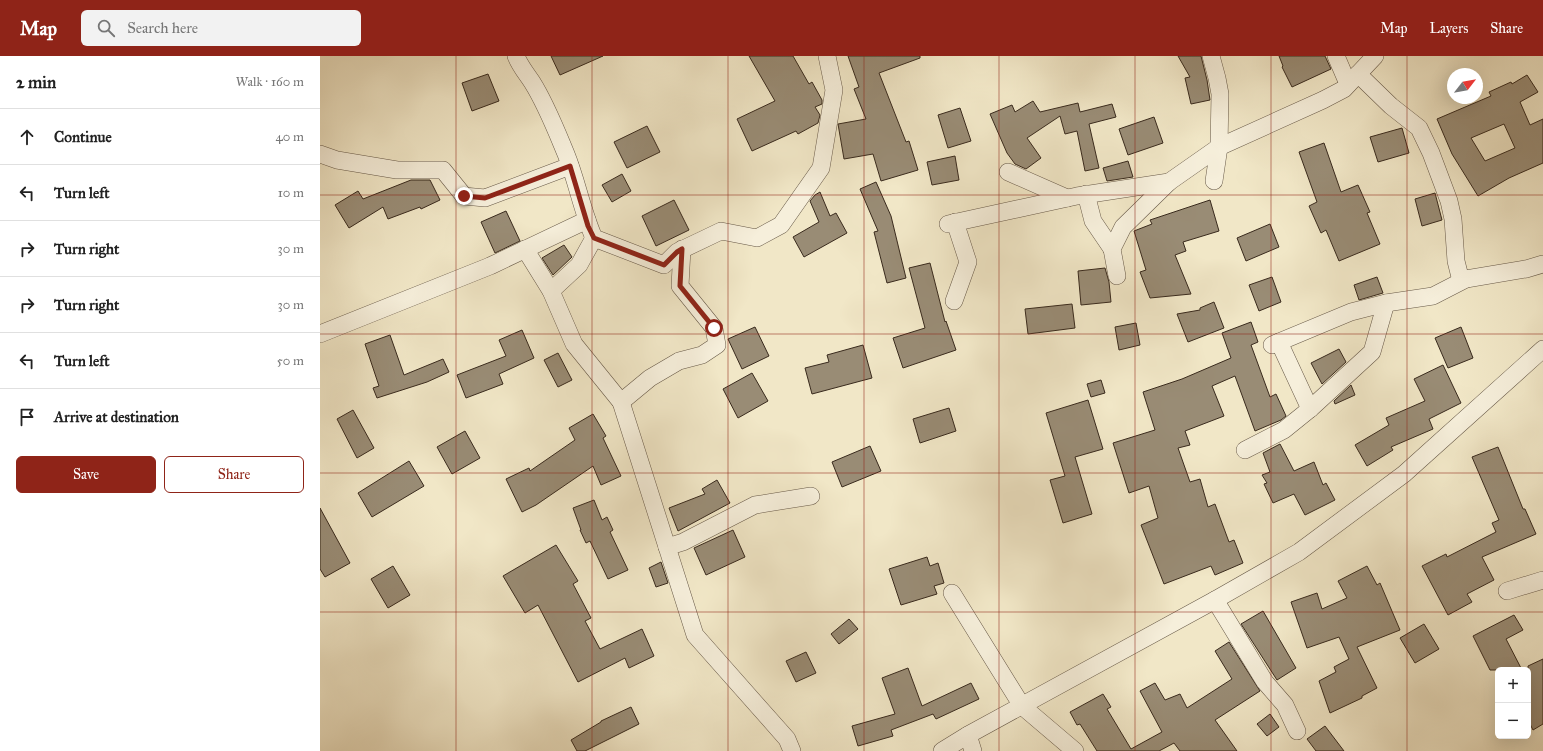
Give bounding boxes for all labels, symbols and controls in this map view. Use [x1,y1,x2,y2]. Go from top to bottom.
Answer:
search box [81,10,361,46]
text: Map [20,17,57,40]
icon: search [95,17,117,39]
text: Search here [127,19,198,37]
text: Map [1380,20,1408,37]
text: Layers [1430,20,1468,37]
text: Share [1490,20,1523,37]
north arrow [1447,68,1483,104]
text: 2 min [16,72,56,93]
text: Walk · 160 m [236,74,304,90]
icon: ahead [16,126,38,148]
text: Continue [54,128,112,146]
text: 40 m [275,129,304,145]
icon: left [16,182,38,204]
text: Turn left [54,184,110,202]
text: 10 m [278,185,304,201]
route end [455,187,473,205]
icon: right [16,238,38,260]
text: Turn right [54,240,119,258]
text: 30 m [278,241,304,257]
icon: right [16,294,38,316]
text: Turn right [54,296,119,314]
text: 30 m [278,297,304,313]
route start [705,319,723,337]
icon: left [16,350,38,372]
text: Turn left [54,352,110,370]
text: 50 m [277,353,304,369]
icon: arrive [16,406,38,428]
text: Arrive at destination [54,408,179,426]
button: Save [16,456,156,493]
button: Share [164,456,304,493]
map controls [1495,667,1531,739]
button: + [1495,667,1531,703]
button: − [1495,703,1531,739]

